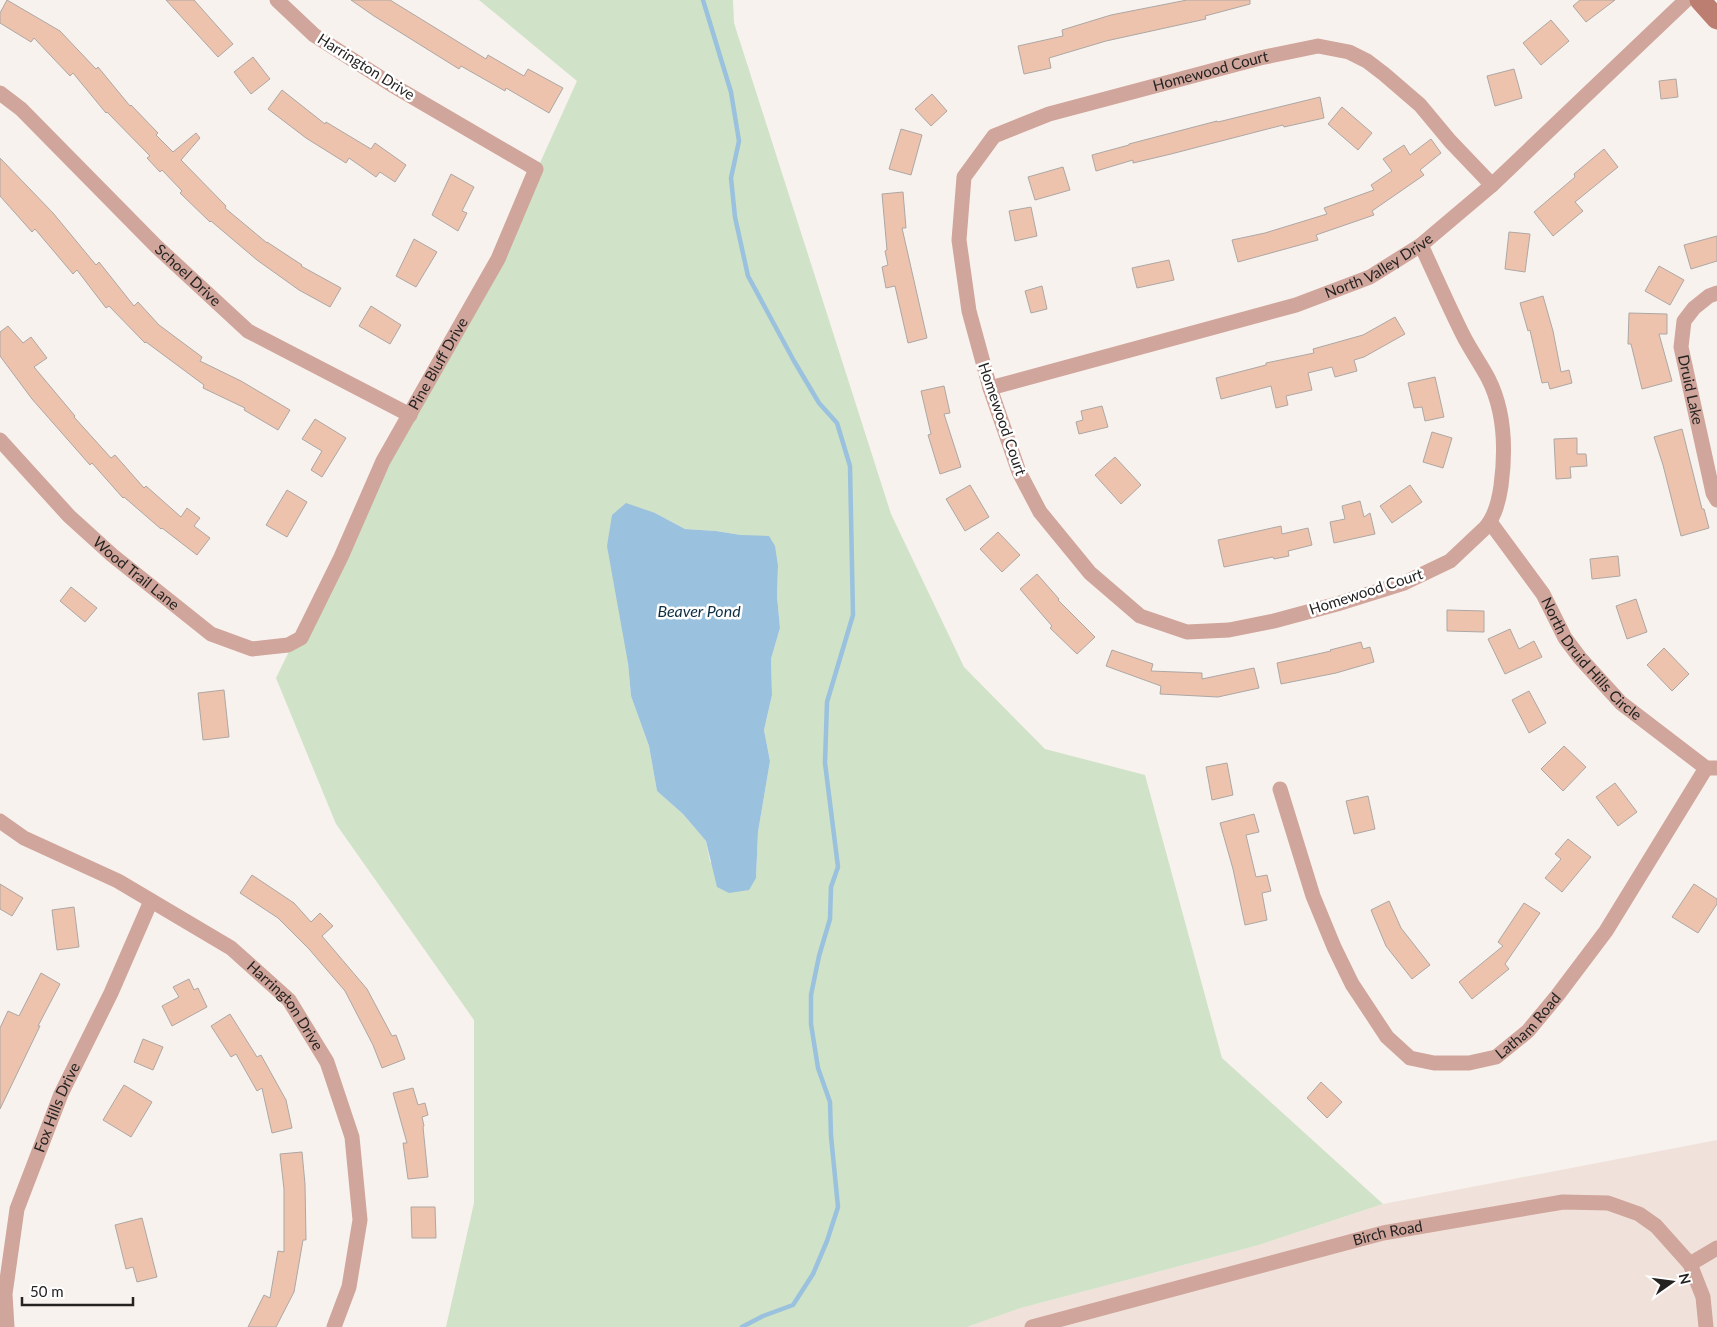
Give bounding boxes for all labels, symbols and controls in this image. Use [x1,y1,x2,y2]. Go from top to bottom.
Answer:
street label: Harrington Drive [315,29,419,103]
street label: Homewood Court [1151,46,1270,94]
street label: North Valley Drive [1322,229,1436,301]
street label: Schoel Drive [152,240,225,310]
street label: Pine Bluff Drive [404,314,471,413]
street label: Druid Lake [1675,353,1708,426]
street label: Homewood Court [975,360,1031,478]
street label: Wood Trail Lane [90,532,183,613]
street label: Homewood Court [1307,564,1425,618]
street label: North Druid Hills Circle [1538,594,1646,724]
water label: Beaver Pond [657,601,741,620]
street label: Harrington Drive [244,957,328,1053]
street label: Latham Road [1491,989,1564,1062]
street label: Fox Hills Drive [30,1059,83,1155]
street label: Birch Road [1351,1216,1424,1249]
north arrow [1647,1257,1697,1307]
text: N [1676,1271,1695,1286]
scale bar [22,1274,134,1306]
text: 50 m [30,1282,64,1300]

